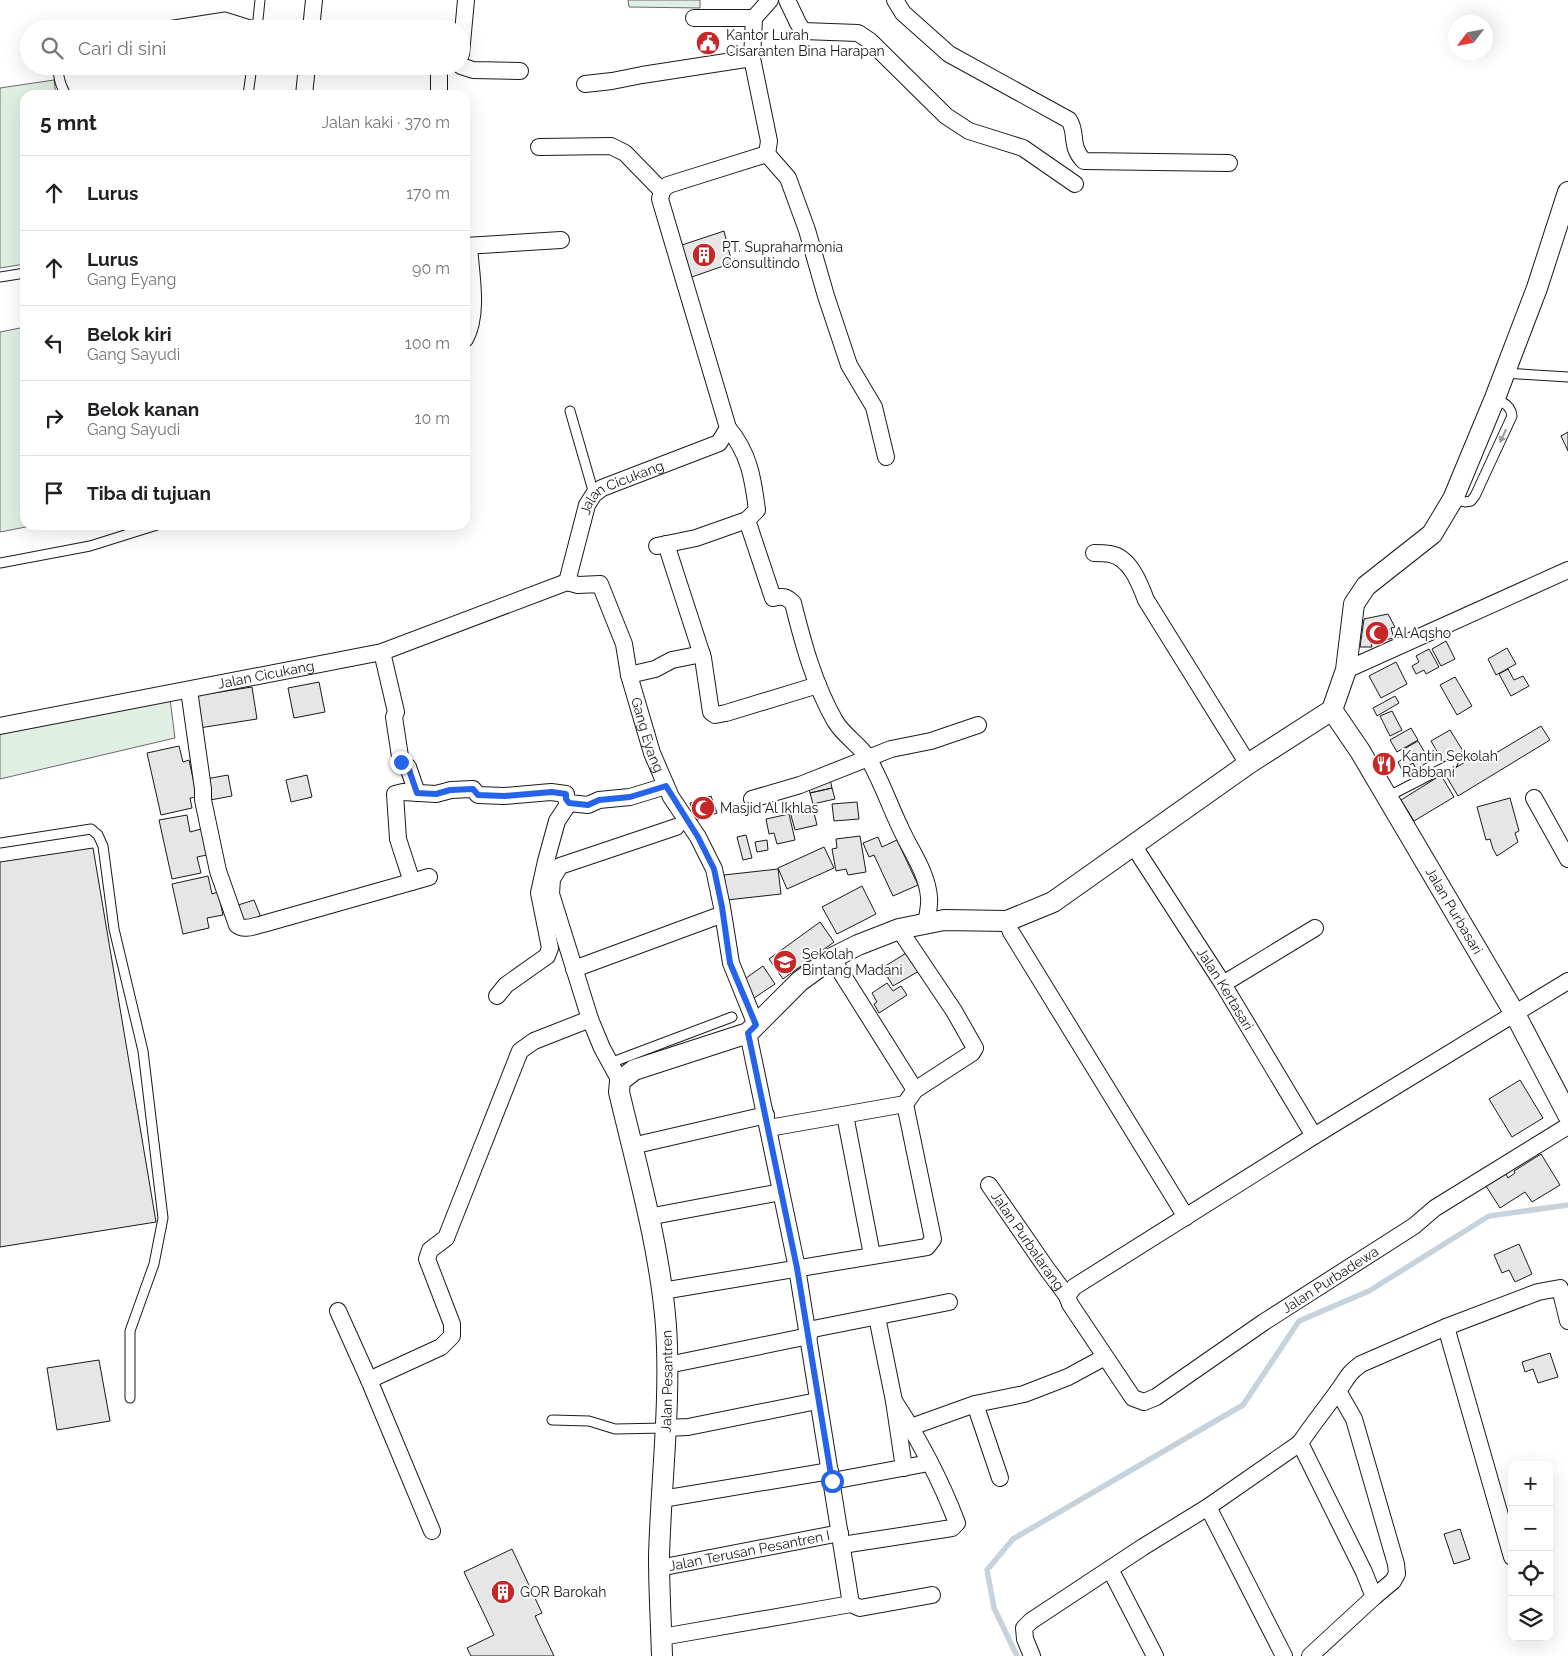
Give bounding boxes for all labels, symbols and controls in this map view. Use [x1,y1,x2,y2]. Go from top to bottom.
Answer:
north arrow [1448,15,1493,60]
search box [20,20,470,75]
place label: Kantor Lurah Cisaranten Bina Harapan [726,27,885,59]
public building icon: Kantor Lurah Cisaranten Bina Harapan [695,30,721,56]
icon: search [38,34,66,62]
text: Cari di sini [78,37,166,59]
text: 5 mnt [40,110,97,135]
text: Jalan kaki · 370 m [321,113,450,132]
icon: ahead [40,179,68,207]
text: Lurus [87,182,138,204]
text: 170 m [406,184,450,203]
place label: PT. Supraharmonia Consultindo [722,239,843,271]
building icon: PT. Supraharmonia Consultindo [691,242,717,268]
text: Lurus [87,248,138,270]
icon: ahead [40,254,68,282]
text: 90 m [412,259,450,278]
text: Gang Eyang [87,270,176,289]
text: Belok kiri [87,323,172,345]
icon: left [40,329,68,357]
text: 100 m [405,334,450,353]
text: Gang Sayudi [87,345,180,364]
text: Belok kanan [87,398,199,420]
icon: right [40,404,68,432]
text: 10 m [415,409,450,428]
text: Gang Sayudi [87,420,180,439]
one-way arrow [1498,429,1506,443]
street label: Jalan Cicukang [577,457,666,516]
icon: arrive [40,479,68,507]
text: Tiba di tujuan [87,482,211,504]
mosque icon: Al Aqsho [1364,620,1390,646]
place label: Al Aqsho [1394,625,1451,641]
street label: Jalan Cicukang [216,657,316,692]
street label: Gang Eyang [628,695,667,775]
place label: Kantin Sekolah Rabbani [1402,748,1498,780]
route end [390,751,413,774]
restaurant icon: Kantin Sekolah Rabbani [1371,751,1397,777]
mosque icon: Masjid Al Ikhlas [690,795,716,821]
place label: Masjid Al Ikhlas [720,800,819,816]
street label: Jalan Purbasari [1422,864,1486,957]
street label: Jalan Kertasari [1194,945,1257,1033]
place label: Sekolah Bintang Madani [802,946,903,978]
school or university icon: Sekolah Bintang Madani [772,949,798,975]
street label: Jalan Purbalarang [988,1188,1068,1293]
street label: Jalan Purbadewa [1279,1243,1381,1316]
street label: Jalan Pesantren [658,1330,675,1433]
map controls [1508,1461,1553,1641]
button: + [1508,1461,1553,1506]
route start [821,1470,844,1493]
button: − [1508,1506,1553,1551]
street label: Jalan Terusan Pesantren I [667,1527,831,1574]
button: locate [1508,1551,1553,1596]
building icon: GOR Barokah [490,1579,516,1605]
place label: GOR Barokah [520,1584,606,1600]
button: layers [1508,1596,1553,1641]

